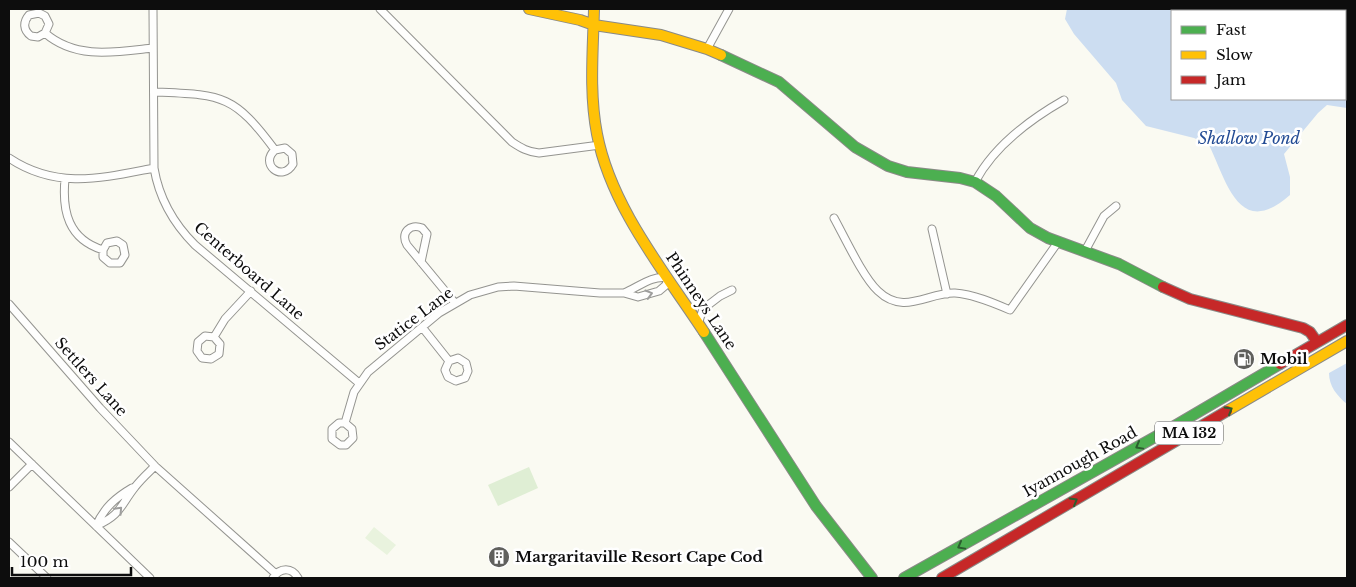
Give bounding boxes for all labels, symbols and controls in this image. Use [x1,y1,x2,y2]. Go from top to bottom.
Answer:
legend [1171,10,1346,100]
text: Fast [1216,20,1247,39]
text: Slow [1216,45,1253,64]
text: Jam [1214,70,1246,89]
water label: Shallow Pond [1198,128,1301,148]
street label: Centerboard Lane [190,218,308,324]
street label: Phinneys Lane [662,248,741,353]
street label: Statice Lane [371,283,457,354]
one-way arrow [645,289,653,299]
street label: Settlers Lane [51,333,132,420]
fuel station icon: Mobil [1232,347,1256,371]
place label: Mobil [1260,349,1308,368]
one-way arrow [1223,406,1232,416]
street label: Iyannough Road [1019,422,1140,501]
road number: MA 132 [1155,422,1223,444]
one-way arrow [1135,440,1144,450]
one-way arrow [1068,497,1077,507]
one-way arrow [113,507,122,516]
one-way arrow [957,540,966,550]
scale bar [12,544,131,576]
building icon: Margaritaville Resort Cape Cod [487,545,511,569]
place label: Margaritaville Resort Cape Cod [515,547,763,566]
text: 100 m [20,552,69,571]

